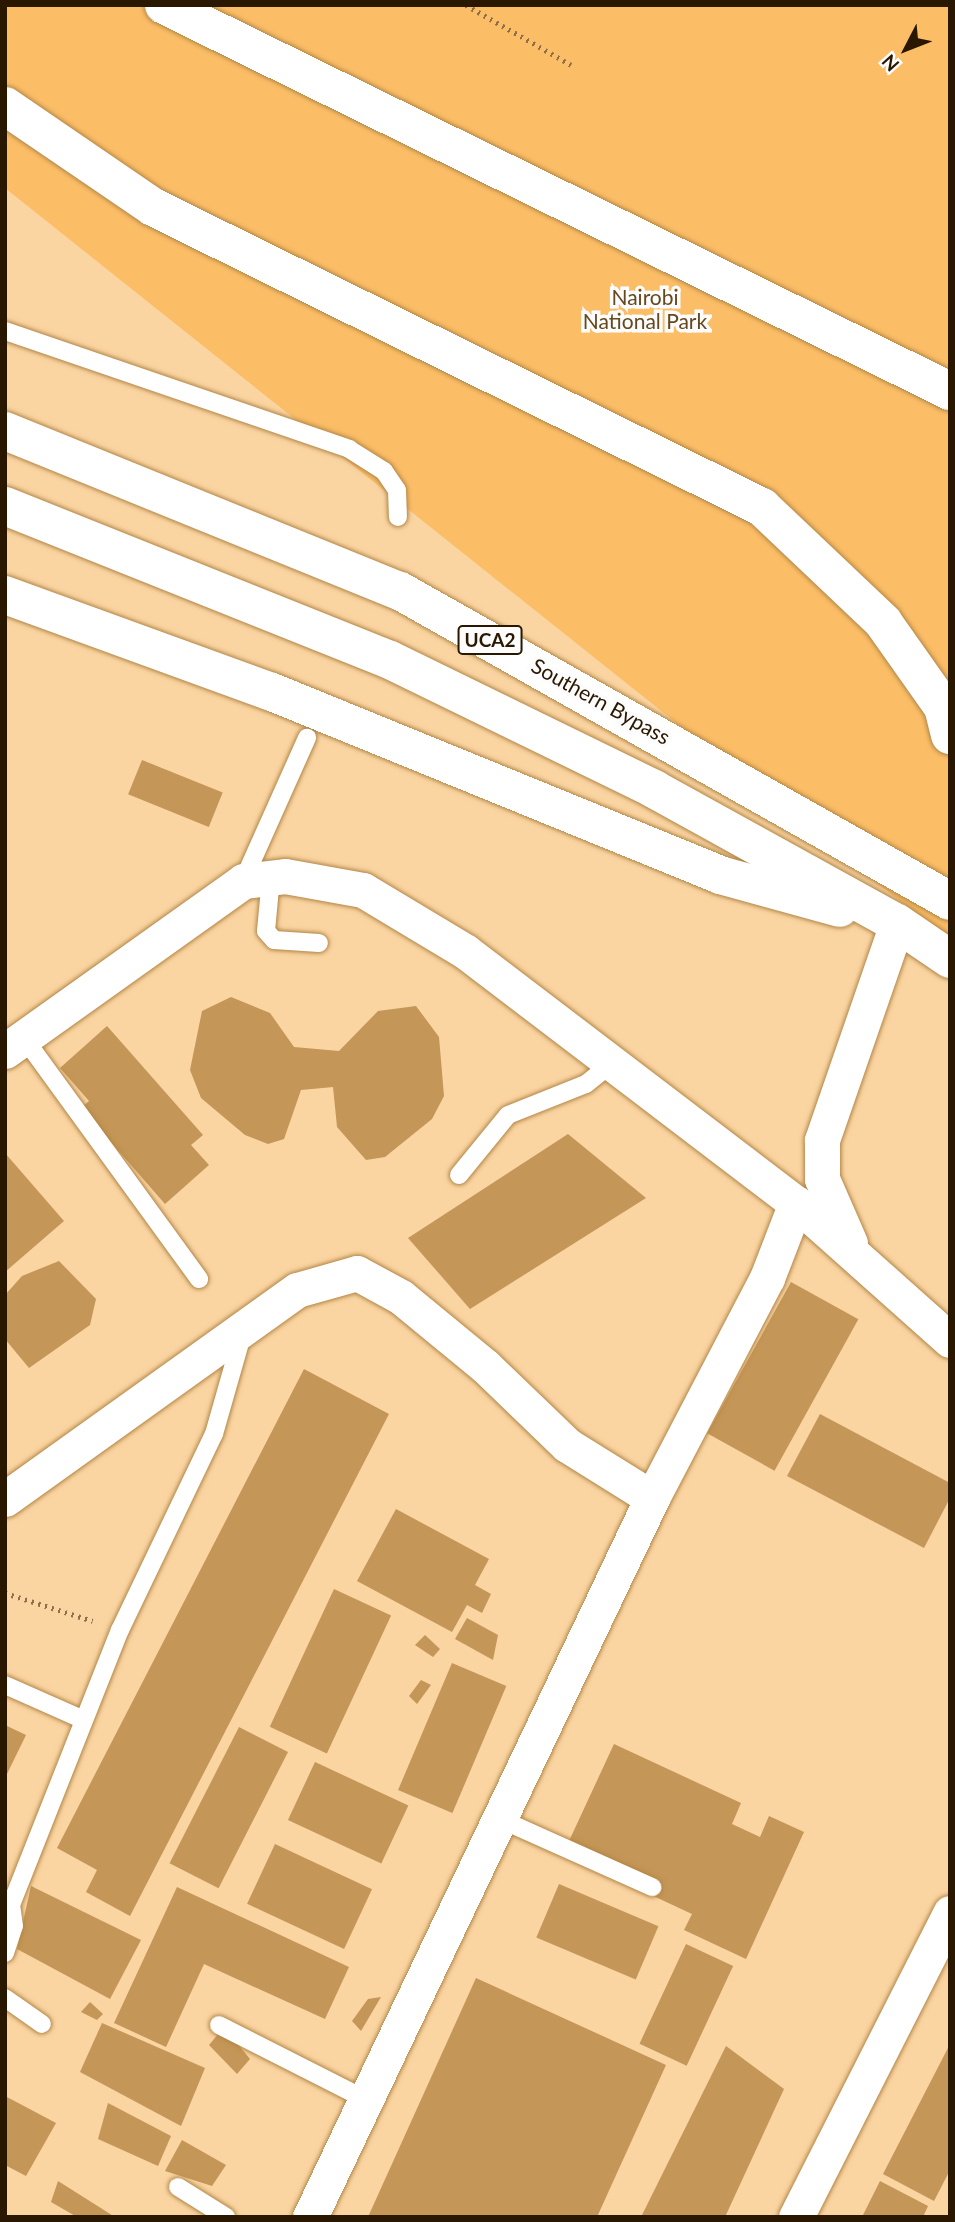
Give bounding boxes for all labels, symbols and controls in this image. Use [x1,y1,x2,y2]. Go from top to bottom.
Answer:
north arrow [871,14,941,84]
text: N [877,50,903,77]
park label: Nairobi National Park [583,284,707,334]
road number: UCA2 [457,624,523,656]
street label: Southern Bypass [527,653,675,749]

